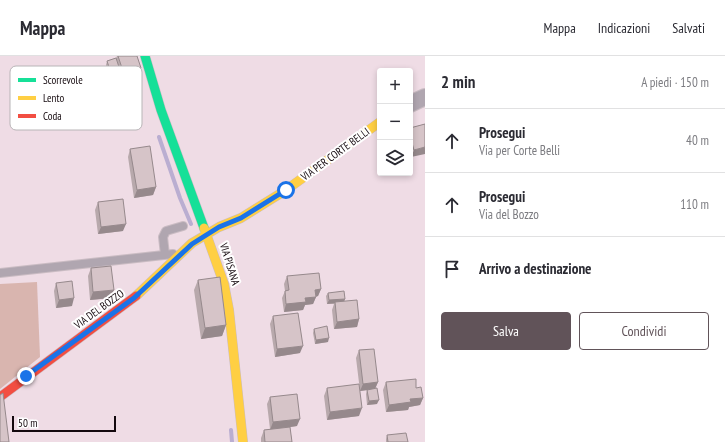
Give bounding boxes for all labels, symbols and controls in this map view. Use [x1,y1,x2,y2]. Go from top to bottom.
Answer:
text: Mappa [20,16,65,40]
text: Mappa [544,19,576,37]
text: Indicazioni [598,19,650,37]
text: Salvati [672,19,705,37]
legend [10,66,142,130]
map controls [377,68,413,176]
button: + [377,68,413,104]
text: 2 min [441,71,475,93]
text: Scorrevole [43,73,83,87]
text: A piedi · 150 m [641,74,709,91]
text: Lento [43,91,64,105]
button: − [377,104,413,140]
text: Coda [43,109,62,123]
text: Prosegui [479,123,525,142]
street label: VIA PER CORTE BELLI [297,124,372,184]
icon: ahead [441,130,463,152]
text: 40 m [686,132,709,149]
button: layers [377,140,413,176]
text: Via per Corte Belli [479,142,560,159]
route start [277,181,295,199]
text: Prosegui [479,187,525,206]
icon: ahead [441,194,463,216]
text: 110 m [680,196,709,213]
text: Via del Bozzo [479,206,539,223]
street label: VIA PISANA [217,240,243,288]
icon: arrive [441,258,463,280]
text: Arrivo a destinazione [479,259,592,278]
street label: VIA DEL BOZZO [71,286,127,332]
button: Salva [441,312,571,350]
button: Condividi [579,312,709,350]
route end [17,367,35,385]
scale bar [12,414,116,433]
text: 50 m [18,416,37,430]

